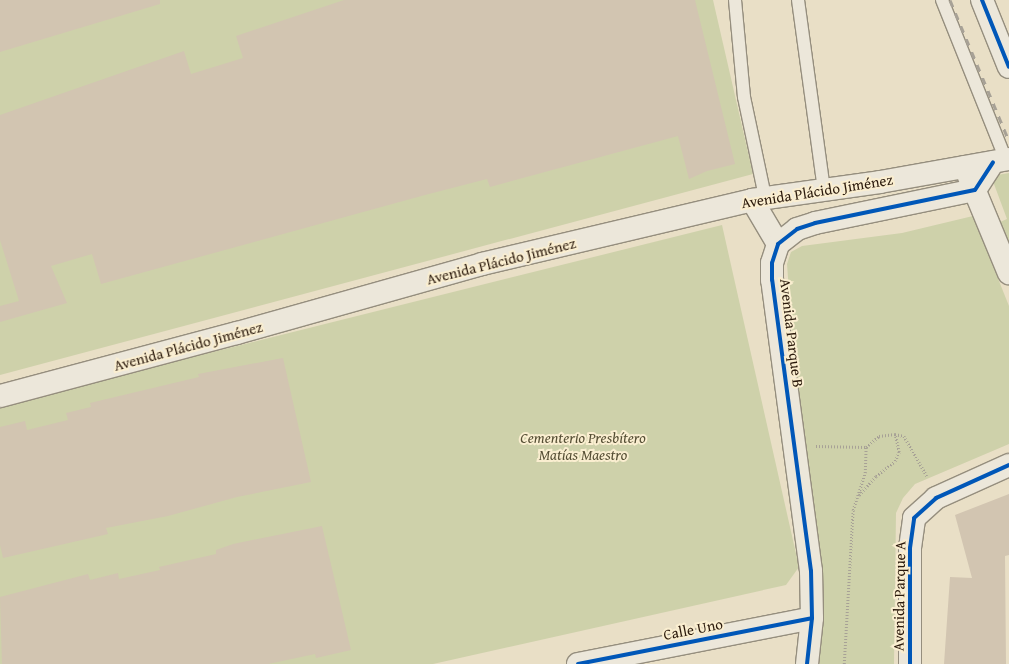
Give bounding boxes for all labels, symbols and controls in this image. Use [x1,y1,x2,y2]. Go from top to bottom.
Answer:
street label: Avenida Plácido Jiménez [740,170,894,212]
street label: Avenida Plácido Jiménez [425,234,577,288]
street label: Avenida Parque B [776,278,808,388]
street label: Avenida Plácido Jiménez [112,318,264,374]
park label: Cementerio Presbítero Matías Maestro [520,428,646,463]
street label: Avenida Parque A [889,541,909,651]
street label: Calle Uno [662,614,724,644]

